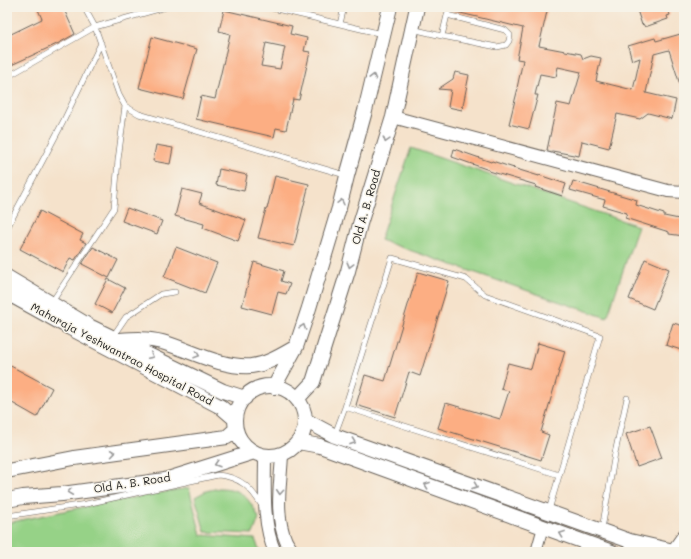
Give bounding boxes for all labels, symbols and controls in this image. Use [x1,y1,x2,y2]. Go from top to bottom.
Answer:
one-way arrow [369,74,377,80]
one-way arrow [382,137,391,144]
street label: Old A. B. Road [348,168,383,246]
one-way arrow [336,199,344,206]
one-way arrow [346,262,354,268]
street label: Maharaja Yeshwantrao Hospital Road [28,299,216,408]
one-way arrow [298,323,307,330]
one-way arrow [194,350,201,358]
one-way arrow [147,351,155,359]
one-way arrow [349,437,356,446]
one-way arrow [110,449,116,458]
one-way arrow [214,459,221,468]
street label: Old A. B. Road [93,469,171,496]
one-way arrow [423,481,430,489]
one-way arrow [472,481,479,489]
one-way arrow [67,488,73,497]
one-way arrow [275,489,284,496]
one-way arrow [559,530,566,538]

